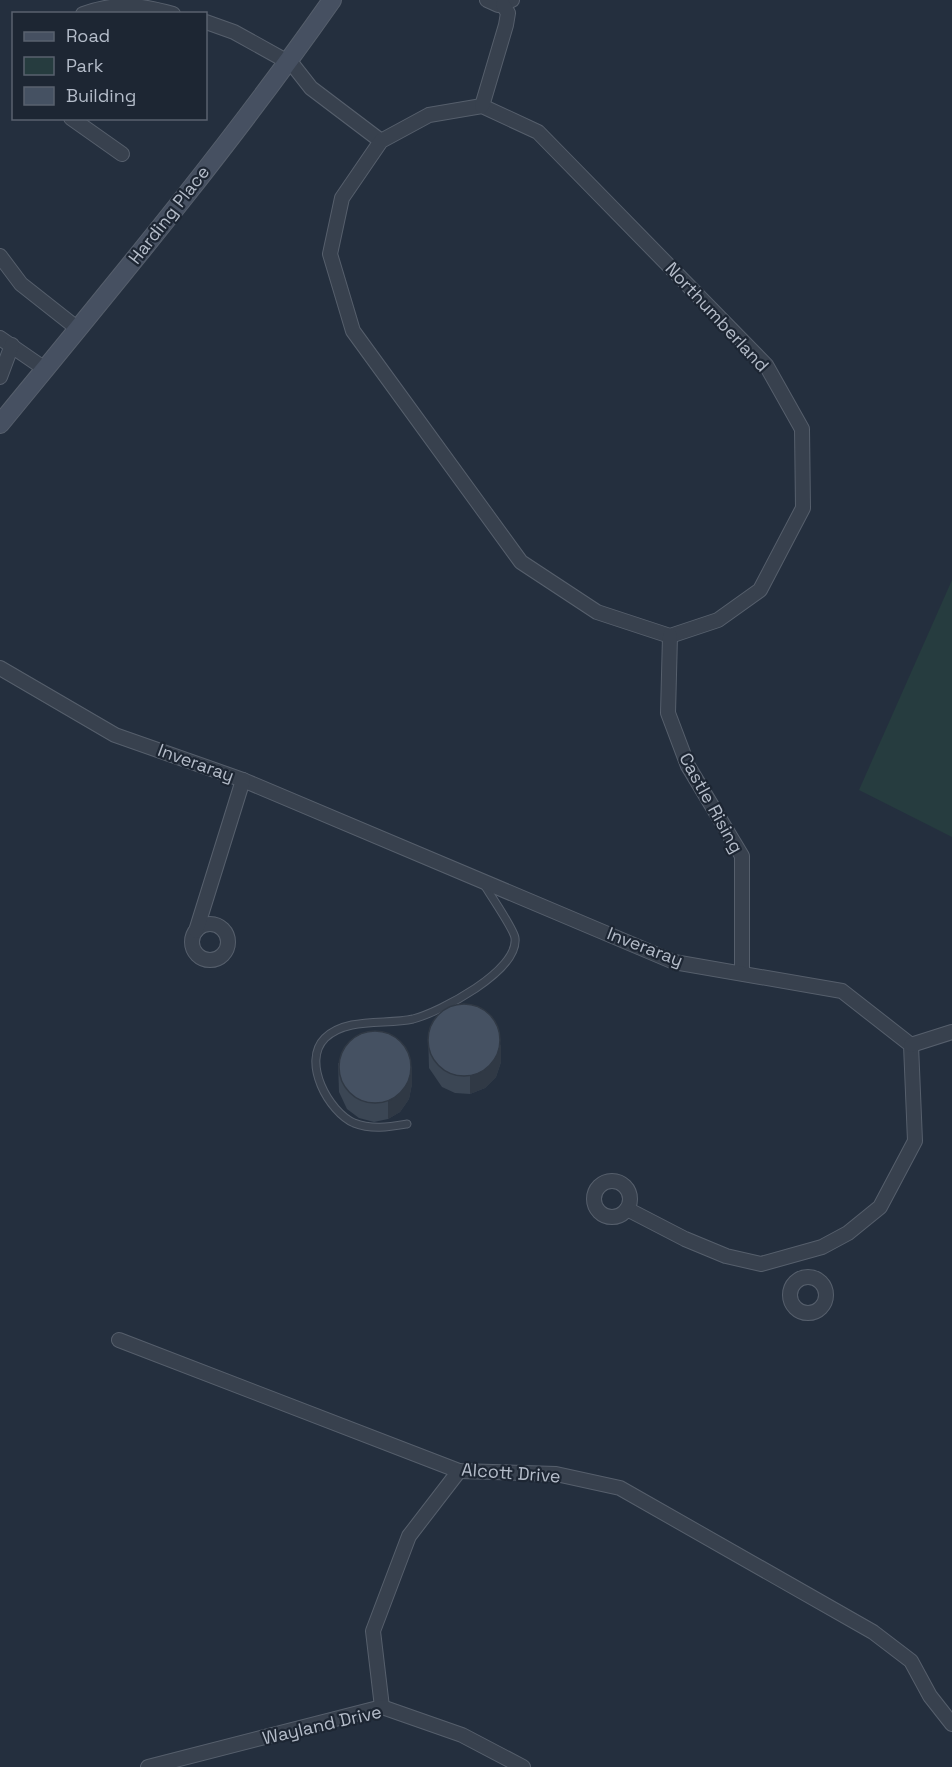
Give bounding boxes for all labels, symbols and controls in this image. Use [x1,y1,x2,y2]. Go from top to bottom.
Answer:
legend [12,12,207,120]
text: Road [66,24,110,47]
text: Park [66,54,104,77]
text: Building [66,84,136,107]
street label: Harding Place [123,161,214,268]
street label: Northumberland [661,257,774,376]
street label: Inveraray [155,738,238,787]
street label: Castle Rising [674,748,748,857]
street label: Inveraray [604,922,686,972]
street label: Alcott Drive [461,1458,561,1487]
street label: Wayland Drive [260,1700,384,1749]

